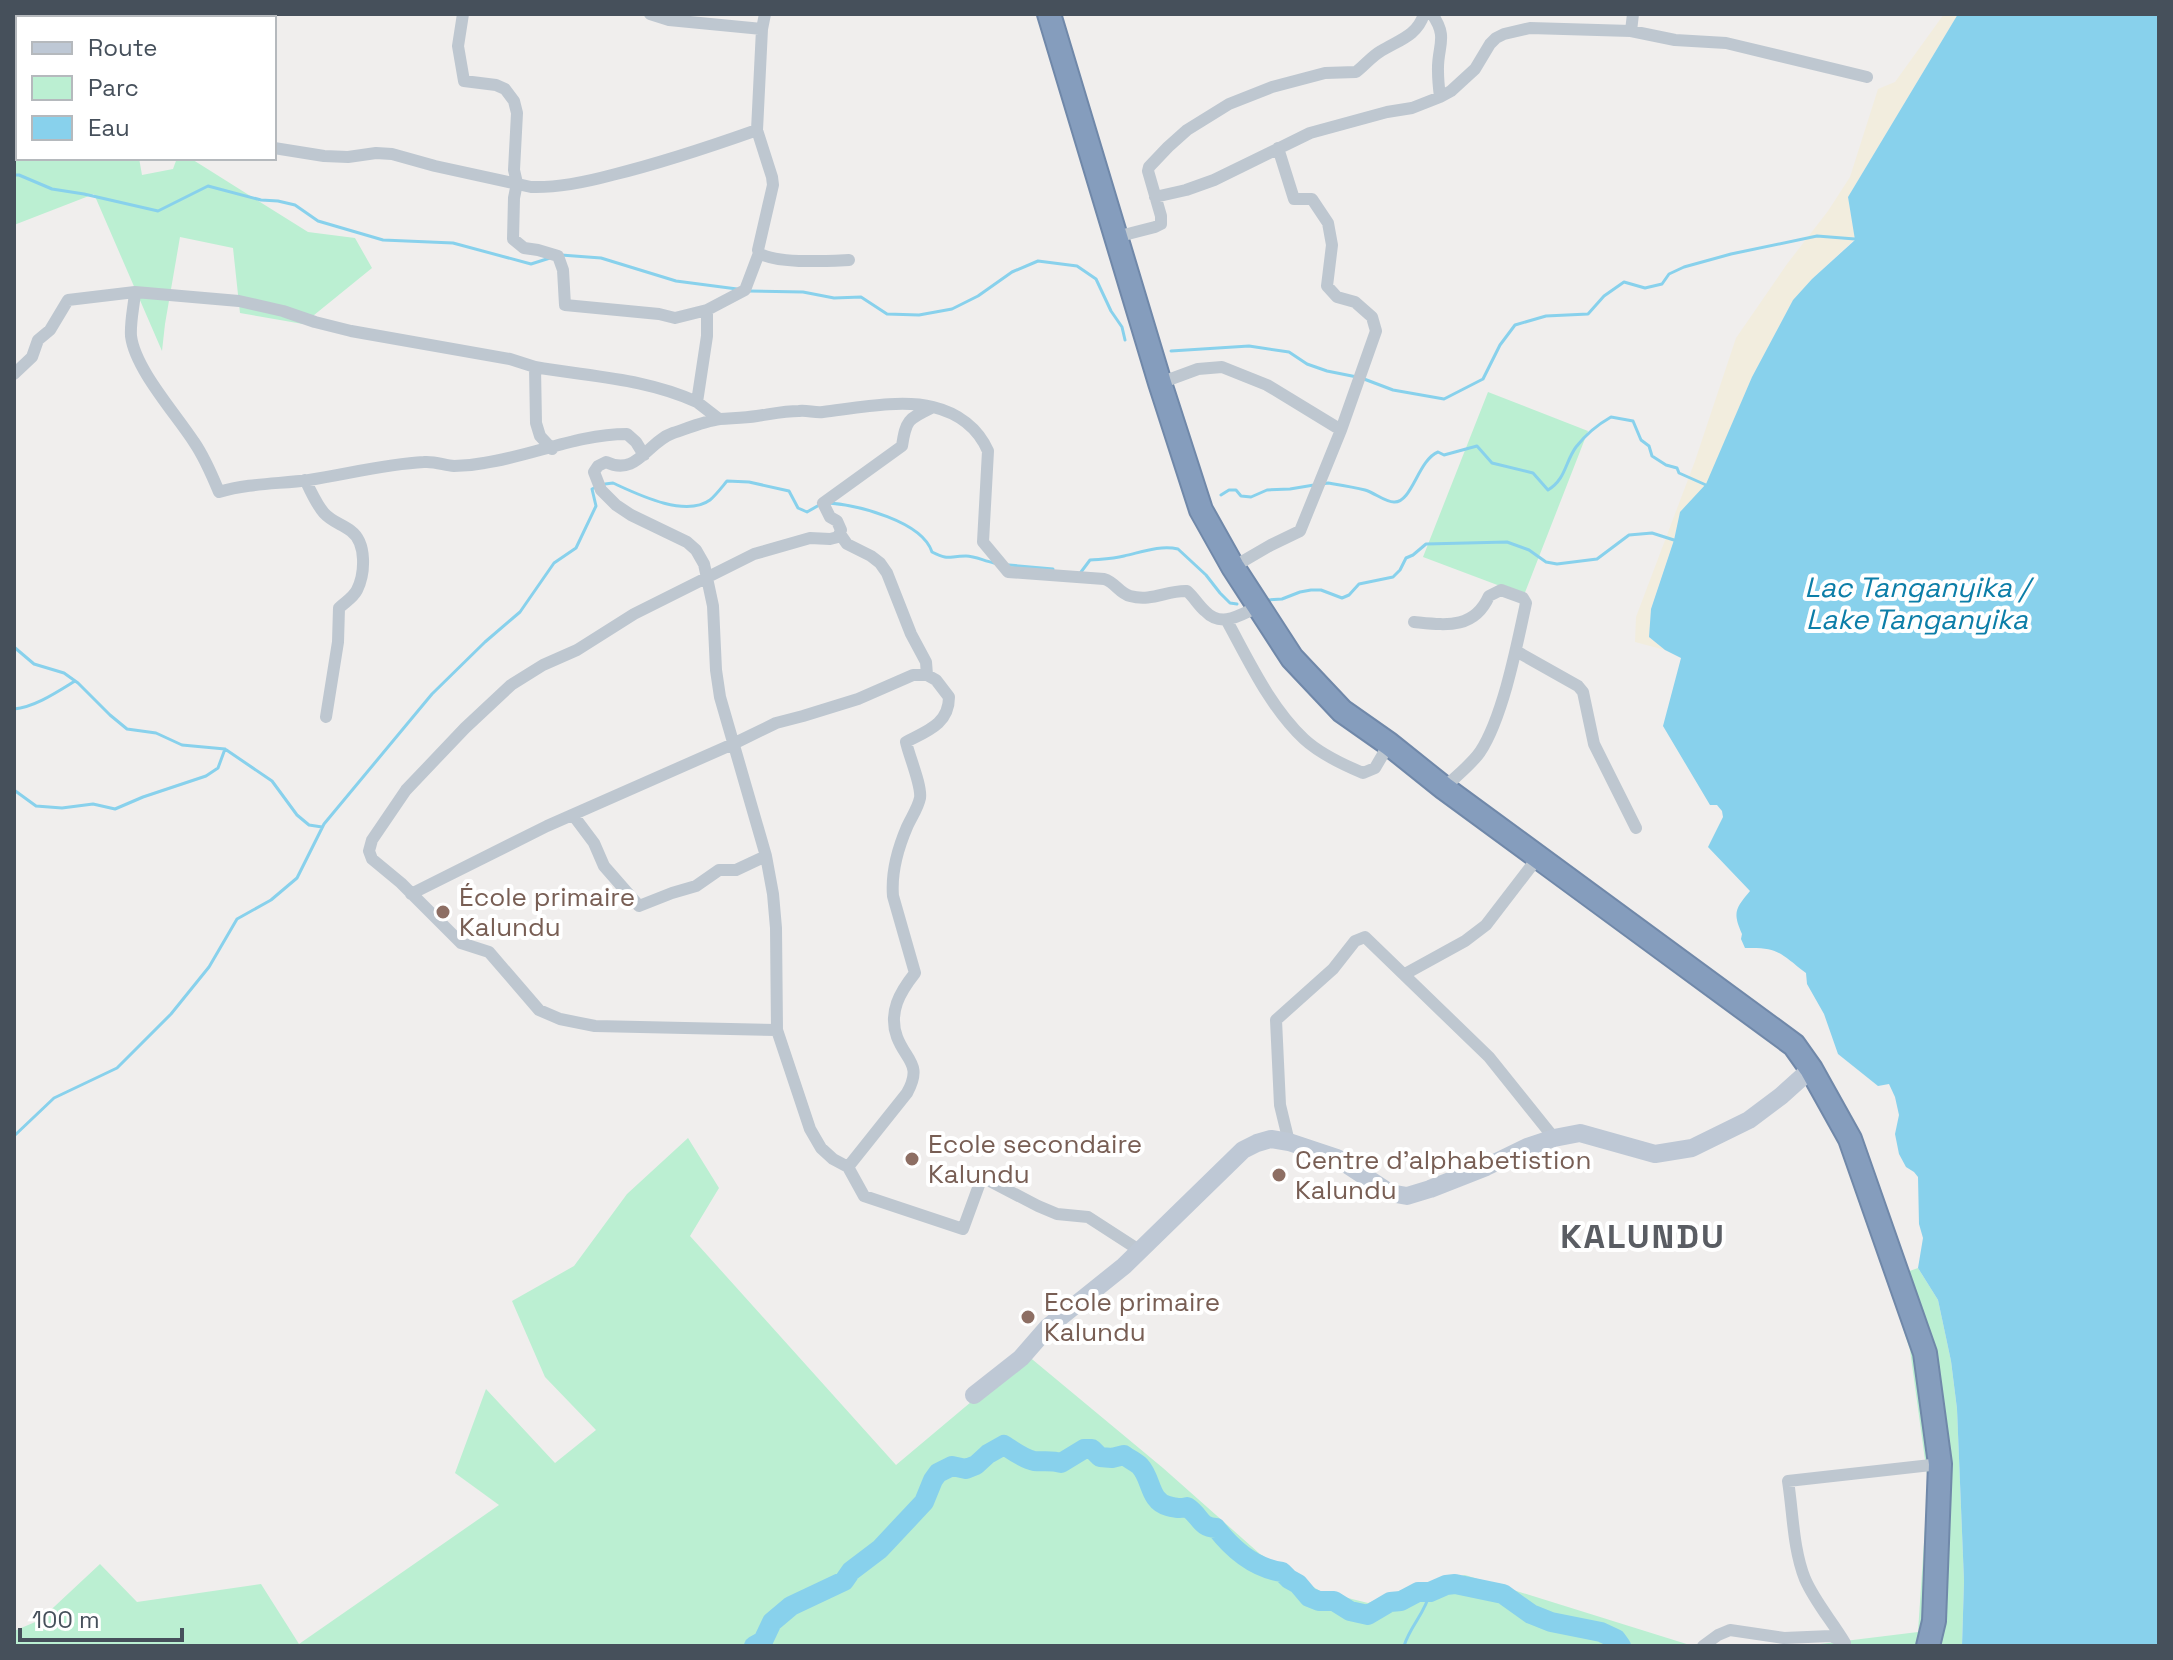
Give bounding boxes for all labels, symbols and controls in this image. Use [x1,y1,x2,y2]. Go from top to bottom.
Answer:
legend [16,16,276,160]
text: Route [88,32,157,63]
text: Parc [88,72,139,103]
text: Eau [88,112,130,143]
water label: Lac Tanganyika / Lake Tanganyika [1805,569,2035,637]
place label: École primaire Kalundu [459,880,635,944]
marker: École primaire Kalundu [434,903,452,921]
place label: Ecole secondaire Kalundu [928,1127,1142,1191]
place label: Centre d'alphabetistion Kalundu [1295,1143,1591,1207]
marker: Ecole secondaire Kalundu [903,1150,921,1168]
marker: Centre d'alphabetistion Kalundu [1270,1166,1288,1184]
district label: KALUNDU [1560,1215,1726,1258]
place label: Ecole primaire Kalundu [1044,1285,1220,1349]
marker: Ecole primaire Kalundu [1019,1308,1037,1326]
scale bar [20,1592,182,1642]
text: 100 m [32,1604,100,1635]

